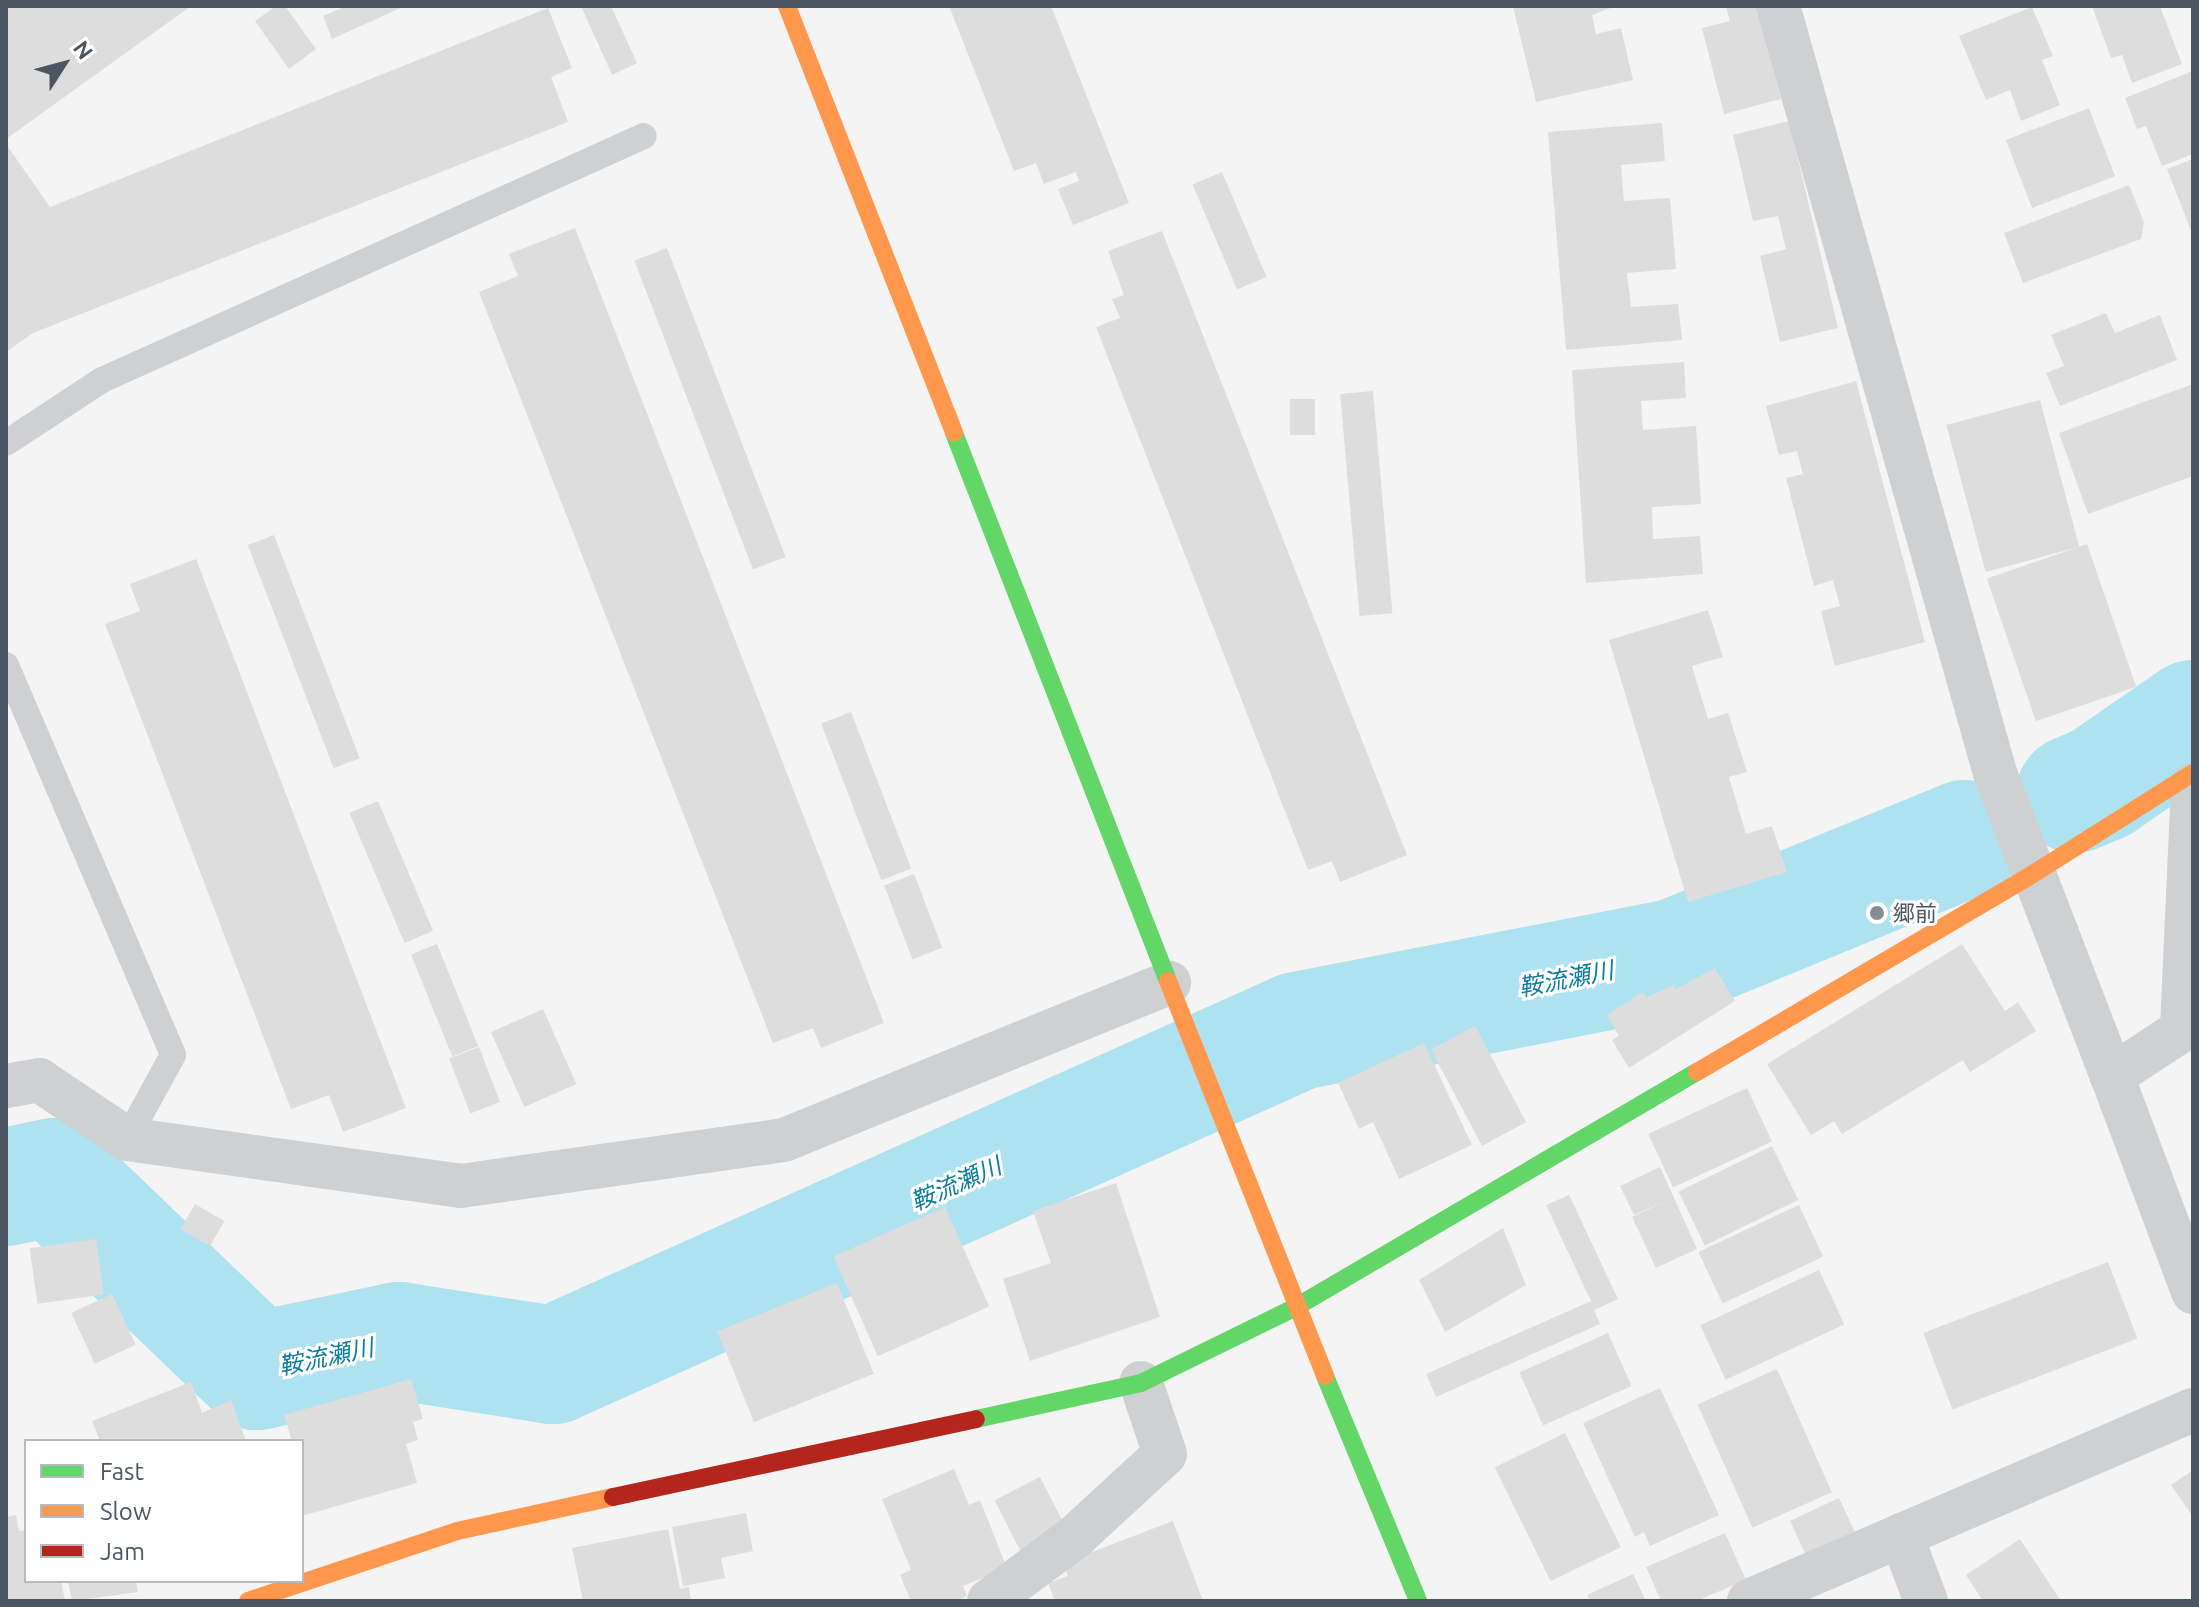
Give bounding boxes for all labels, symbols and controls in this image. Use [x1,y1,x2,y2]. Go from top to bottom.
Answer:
north arrow [24,24,104,104]
text: N [69,36,99,64]
place label: 郷前 [1893,900,1937,926]
marker: 郷前 [1868,904,1886,922]
water label: 鞍流瀬川 [1516,956,1616,1002]
water label: 鞍流瀬川 [906,1151,1006,1217]
water label: 鞍流瀬川 [276,1333,376,1381]
legend [24,1439,304,1583]
text: Fast [100,1458,144,1485]
text: Slow [100,1498,152,1525]
text: Jam [100,1538,145,1565]

